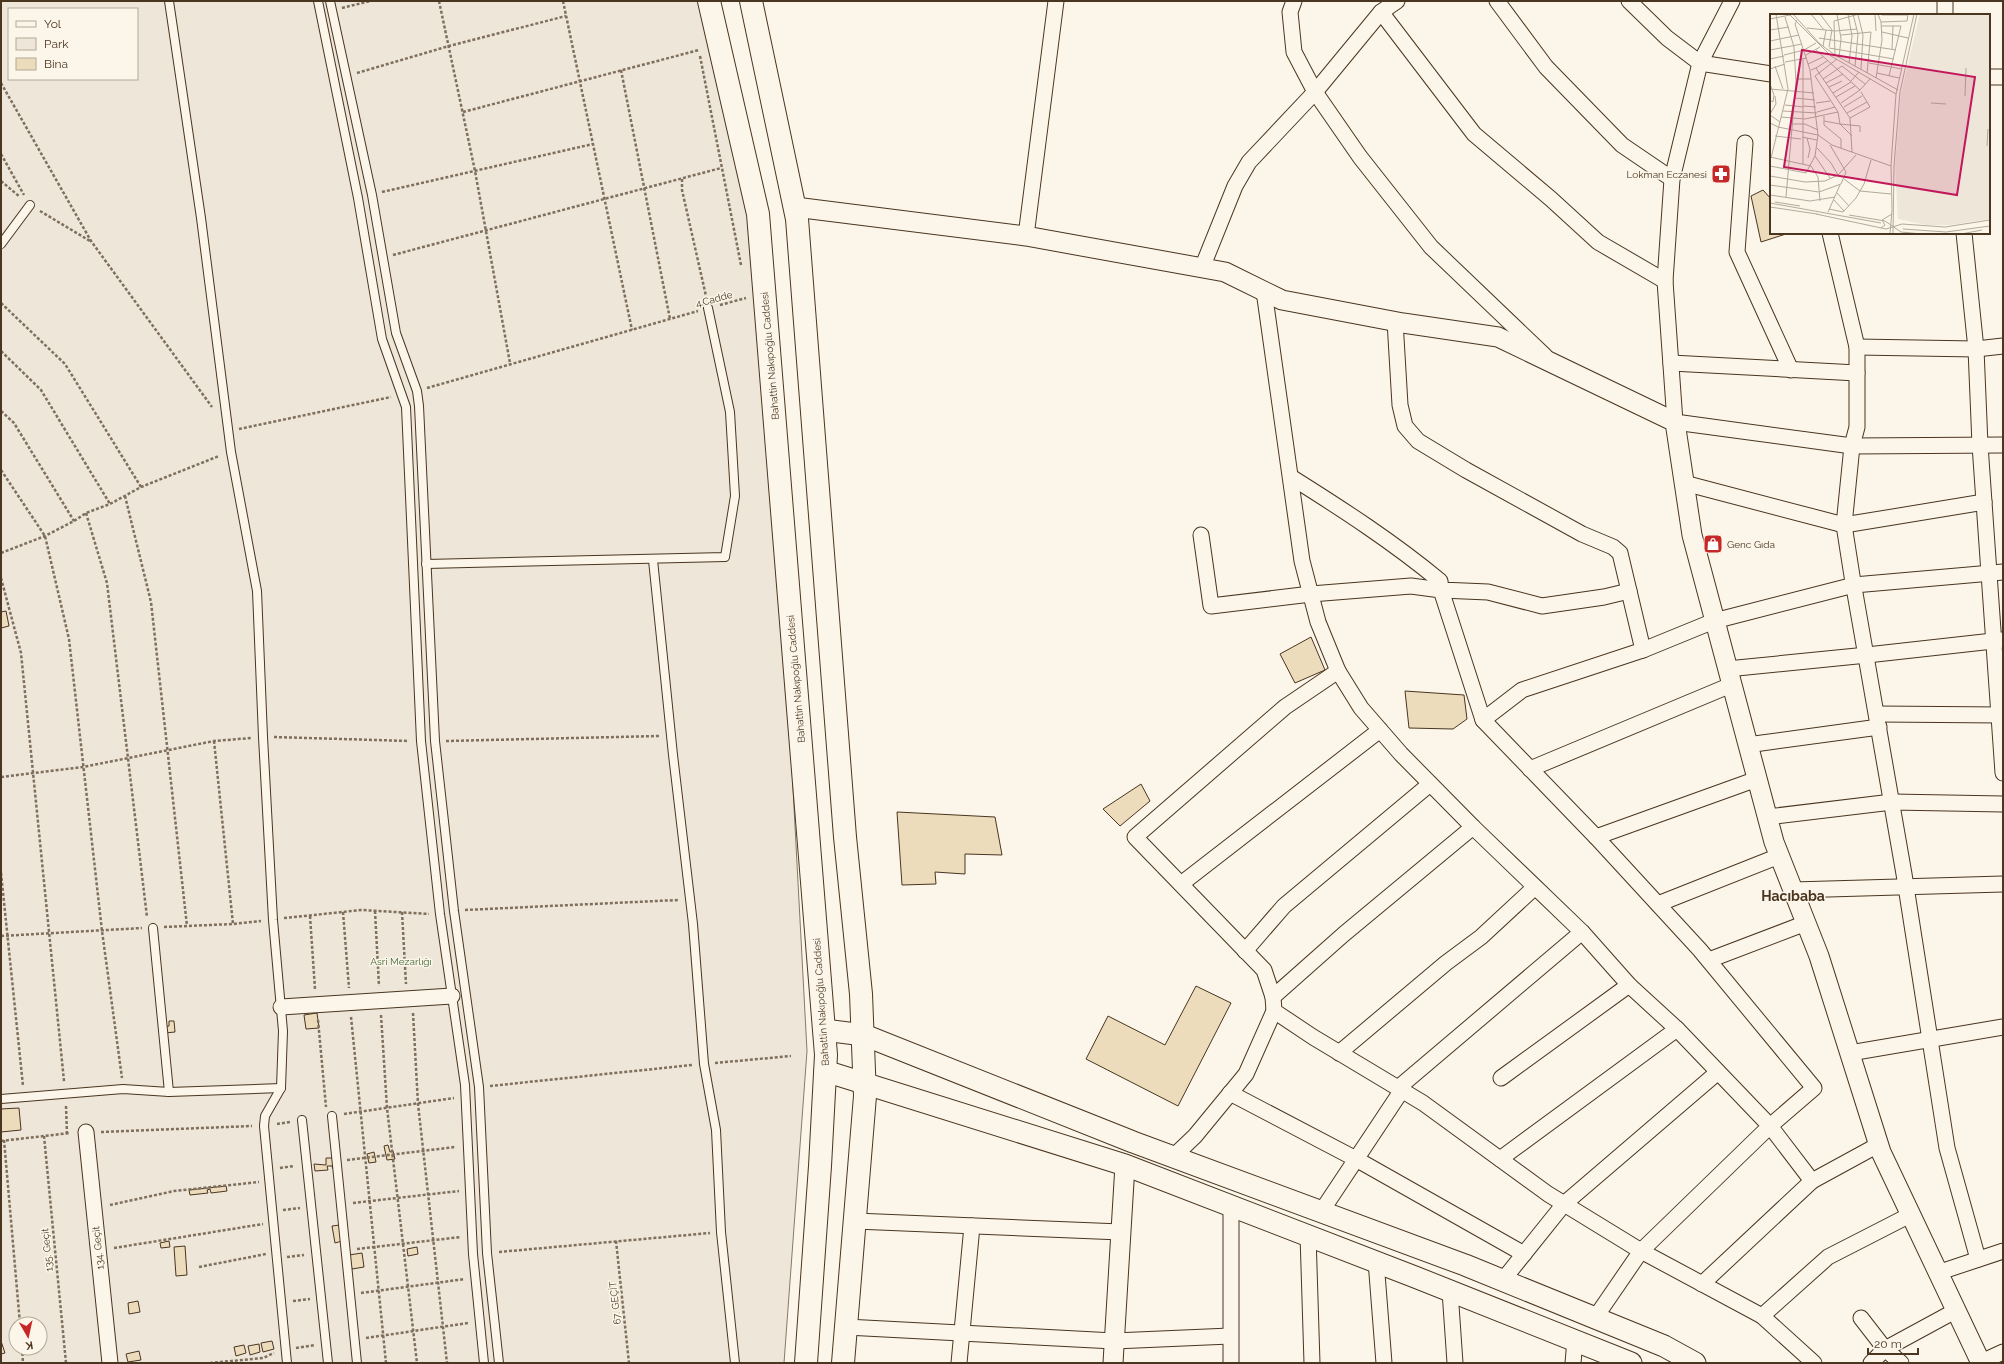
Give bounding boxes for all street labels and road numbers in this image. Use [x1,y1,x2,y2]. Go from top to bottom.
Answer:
street label: 4.Cadde [694,289,734,309]
street label: Bahattin Nakıpoğlu Caddesi [759,292,781,420]
street label: Bahattin Nakıpoğlu Caddesi [785,615,807,743]
street label: Bahattin Nakıpoğlu Caddesi [811,938,831,1066]
street label: 134. Geçit [90,1225,106,1270]
street label: 135. Geçit [39,1227,55,1272]
street label: 67. GEÇİT [607,1281,623,1325]

